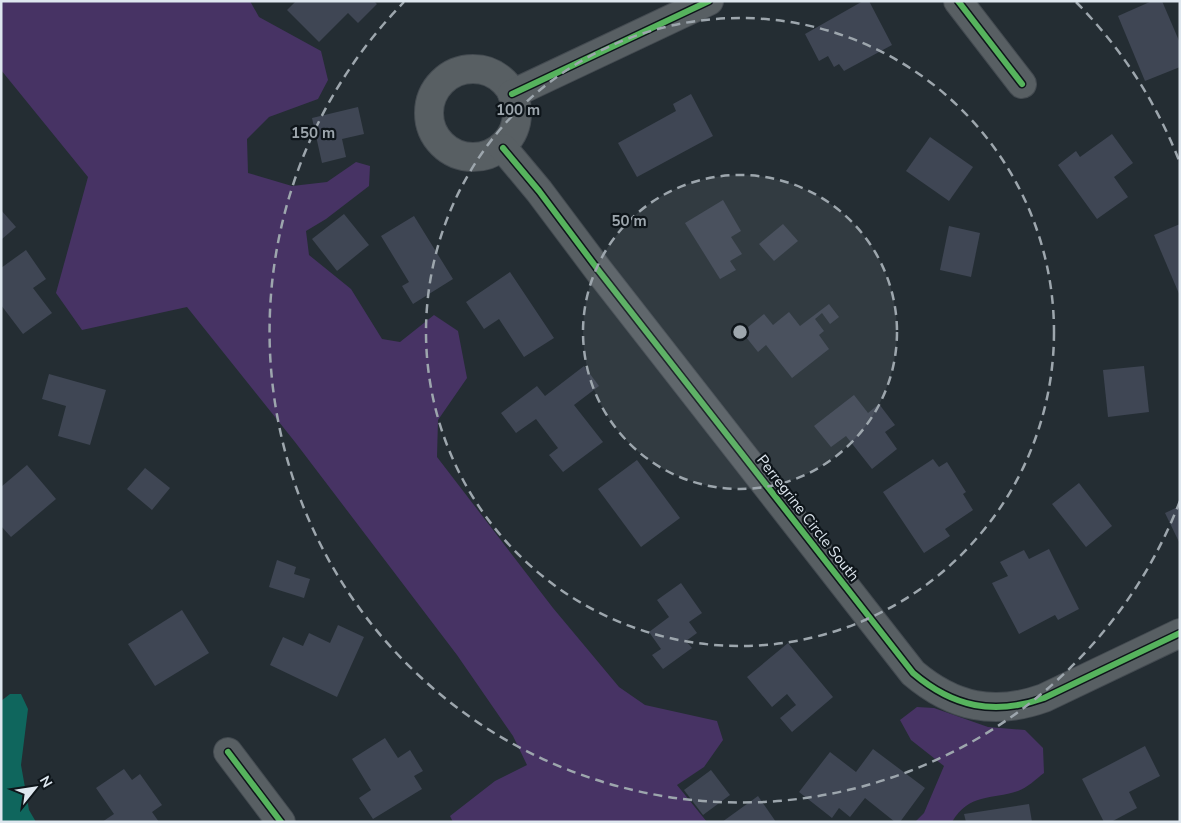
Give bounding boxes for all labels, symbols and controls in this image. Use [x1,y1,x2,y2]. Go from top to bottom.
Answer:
text: 100 m [496,100,540,120]
text: 150 m [291,123,335,143]
text: 50 m [611,211,647,231]
centre of rings [731,323,749,341]
street label: Perregrine Circle South [752,451,864,585]
north arrow [10,763,60,813]
text: N [35,772,57,791]

